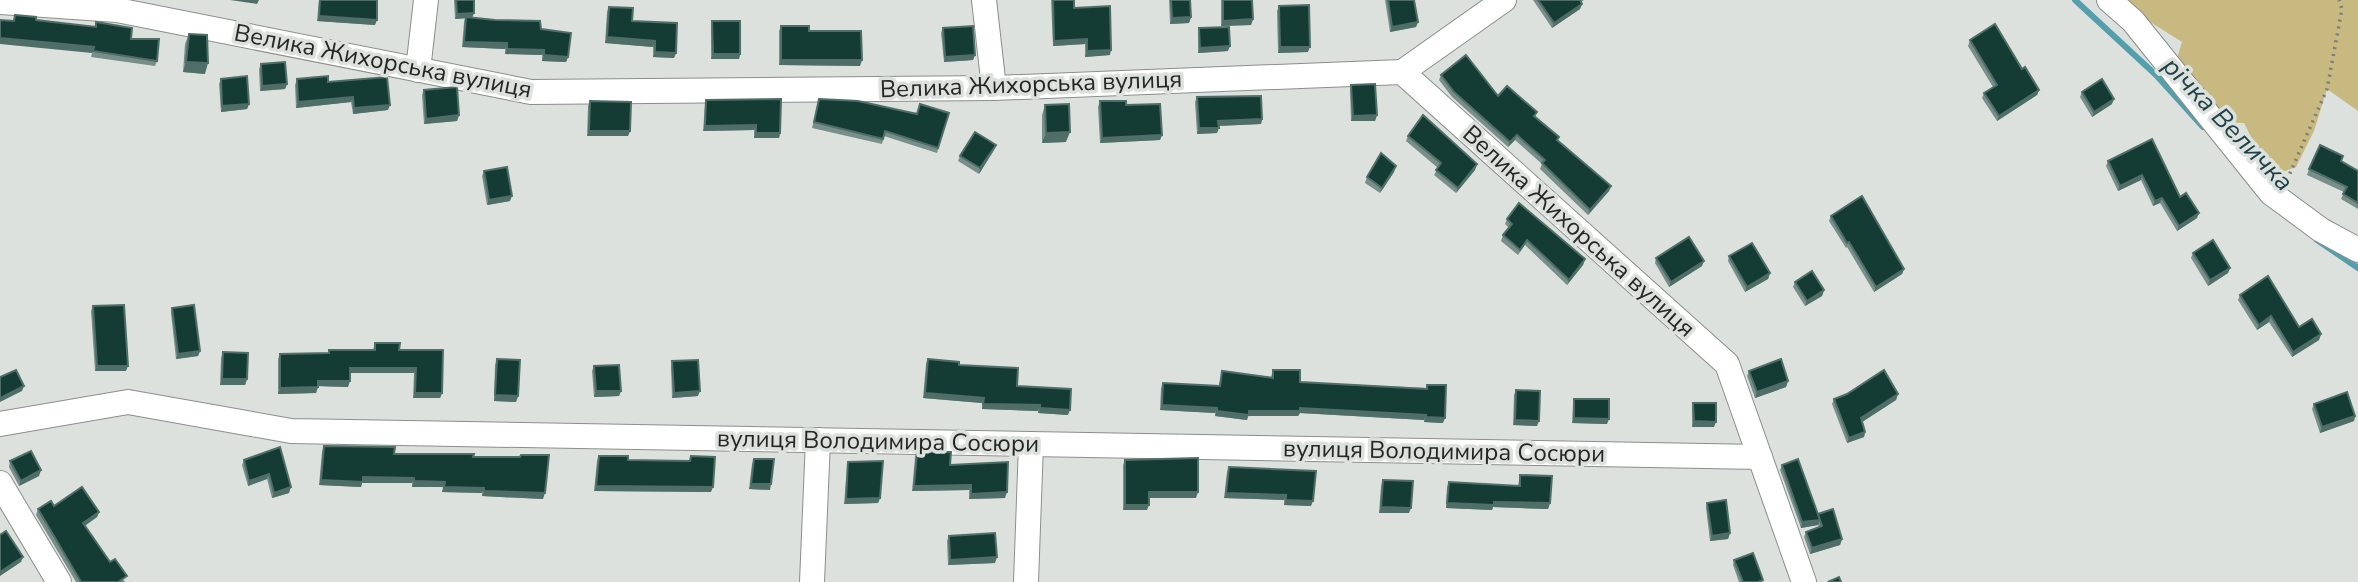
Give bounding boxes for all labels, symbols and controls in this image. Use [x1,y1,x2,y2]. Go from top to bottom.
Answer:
street label: Велика Жихорська вулиця [231,16,535,106]
water label: річка Величка [2155,49,2301,199]
street label: Велика Жихорська вулиця [879,63,1183,105]
street label: Велика Жихорська вулиця [1456,118,1702,344]
street label: вулиця Володимира Сосюри [717,422,1039,460]
street label: вулиця Володимира Сосюри [1283,432,1605,470]

